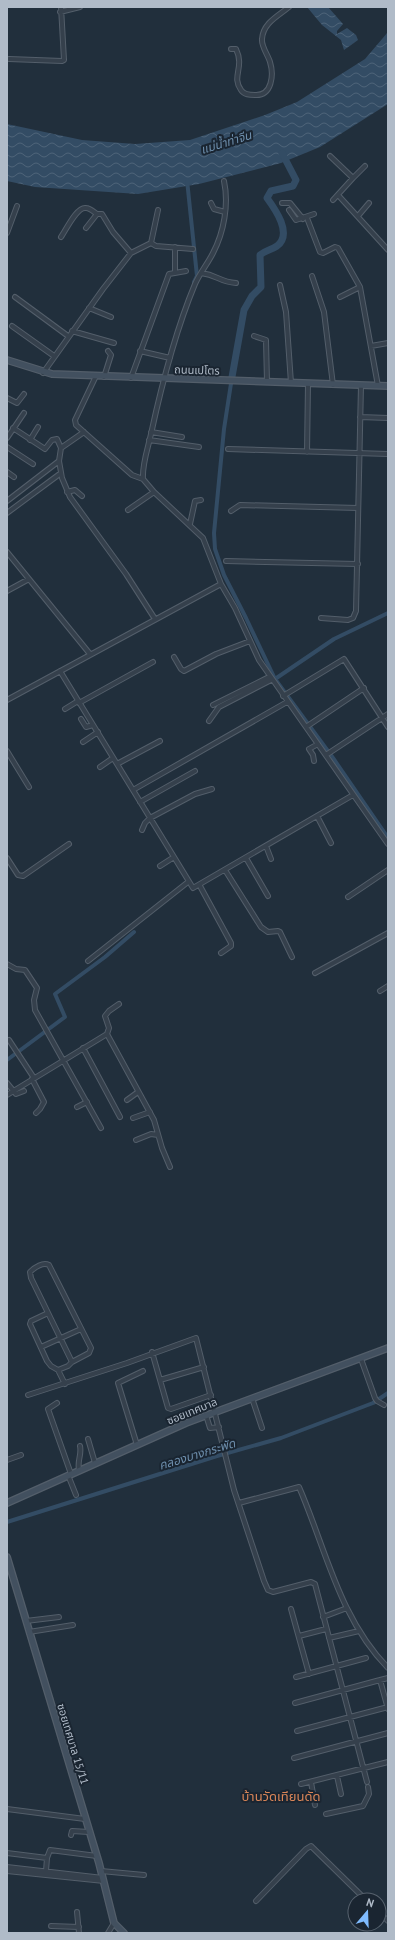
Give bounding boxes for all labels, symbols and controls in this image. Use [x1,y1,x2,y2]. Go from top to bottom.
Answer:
water label: แม่น้ำท่าจีน [198,126,254,157]
street label: ถนนเปโตร [174,362,220,378]
street label: ซอยเทศบาล [165,1395,219,1427]
water label: คลองบางกระพัด [157,1435,238,1473]
street label: ซอยเทศบาล 15/11 [54,1702,92,1786]
district label: บ้านวัดเทียนดัด [242,1788,320,1805]
north arrow [347,1892,387,1932]
text: N [365,1895,376,1910]

